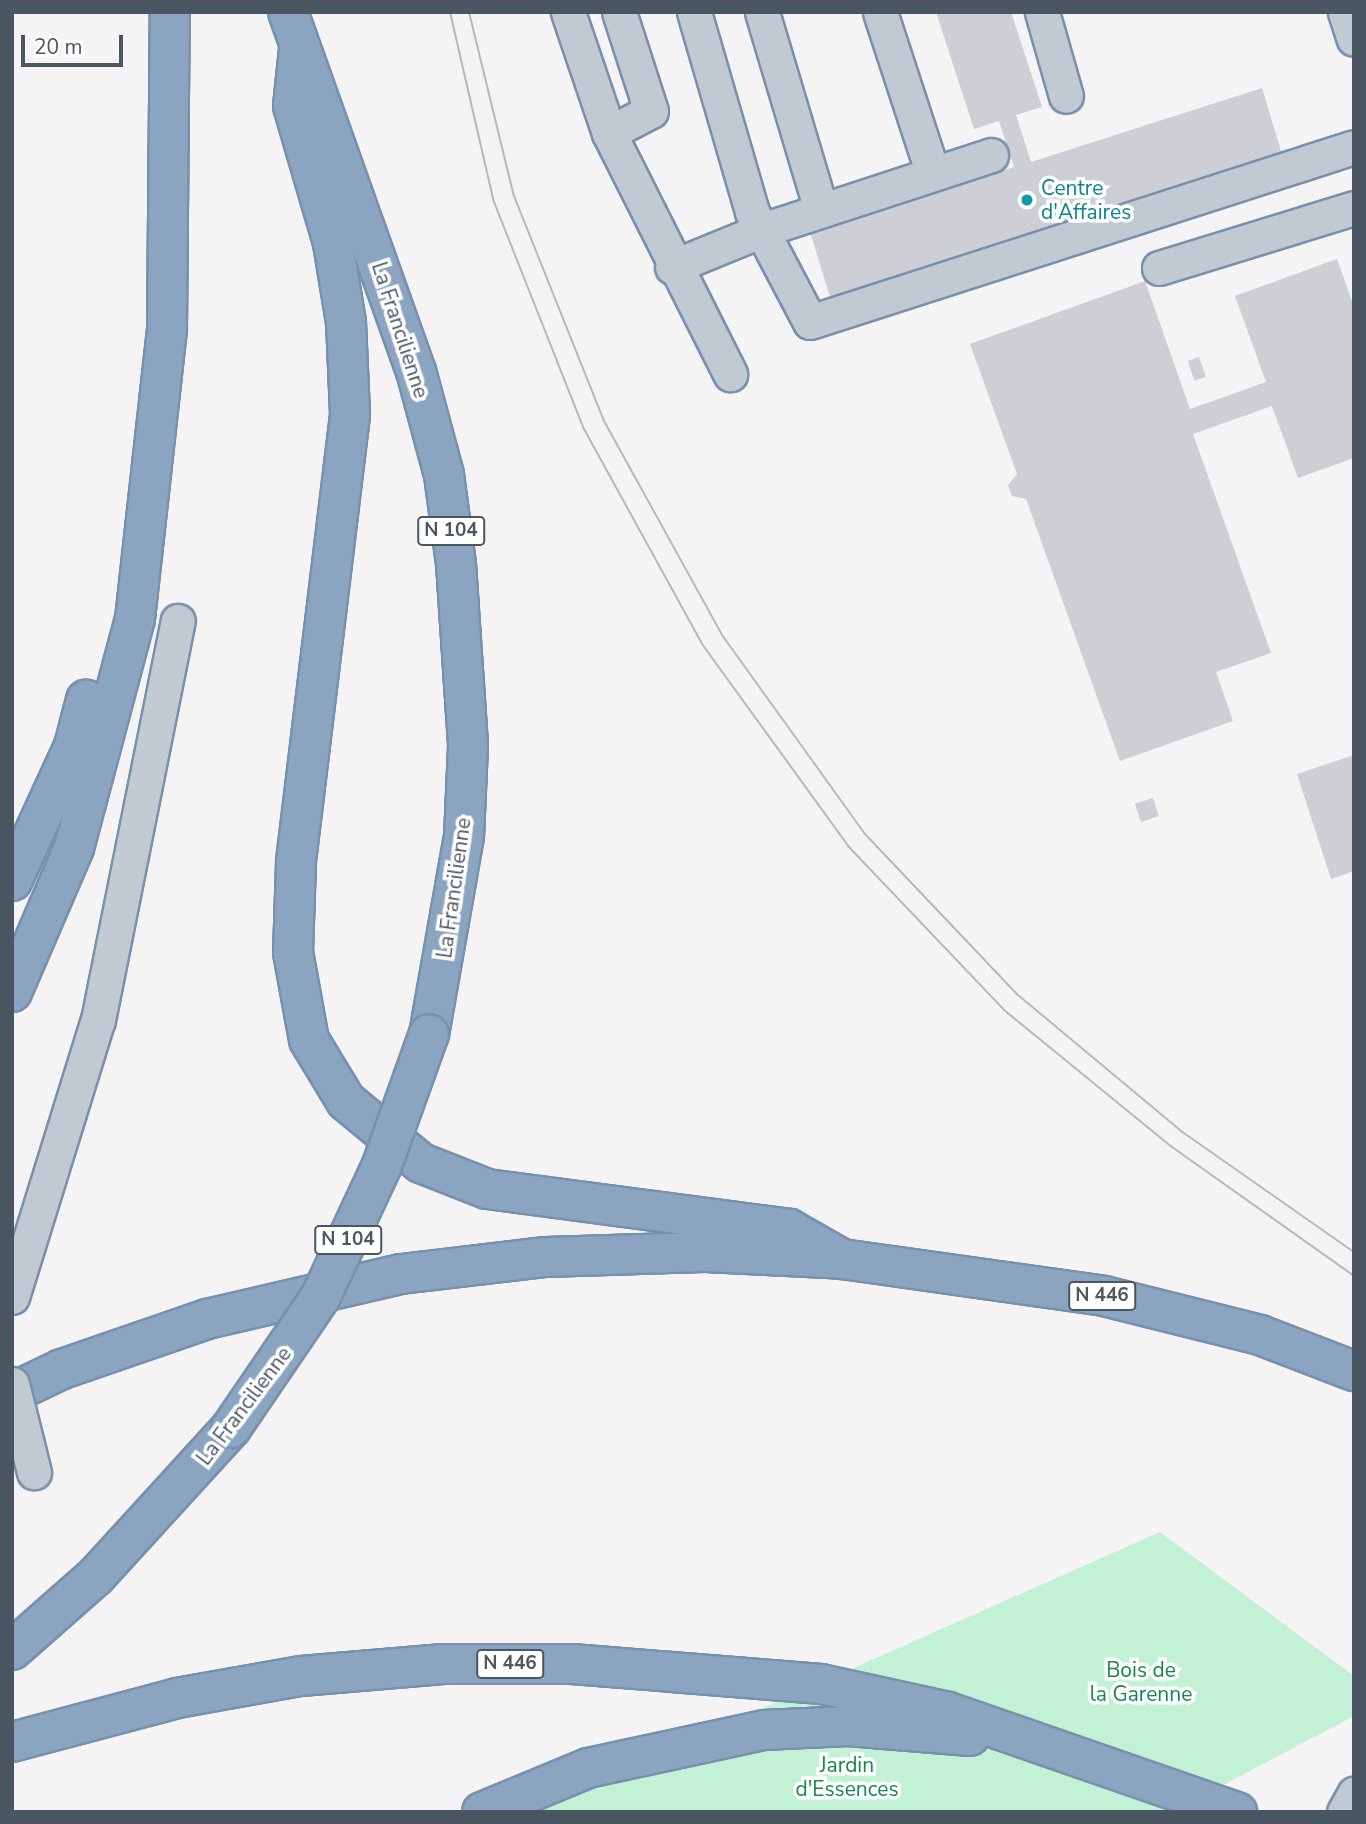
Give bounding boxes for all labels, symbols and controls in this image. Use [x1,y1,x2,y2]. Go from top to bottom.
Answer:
scale bar [24,21,126,65]
text: 20 m [34,33,83,61]
place label: Centre d'Affaires [1041,175,1131,225]
marker: Centre d'Affaires [1019,192,1035,208]
street label: La Francilienne [366,259,434,401]
road number: N 104 [416,516,486,546]
street label: La Francilienne [432,816,476,960]
road number: N 104 [313,1224,383,1256]
road number: N 446 [1067,1280,1137,1312]
street label: La Francilienne [191,1342,297,1470]
road number: N 446 [475,1648,545,1680]
park label: Bois de la Garenne [1090,1657,1192,1707]
park label: Jardin d'Essences [795,1752,899,1802]

